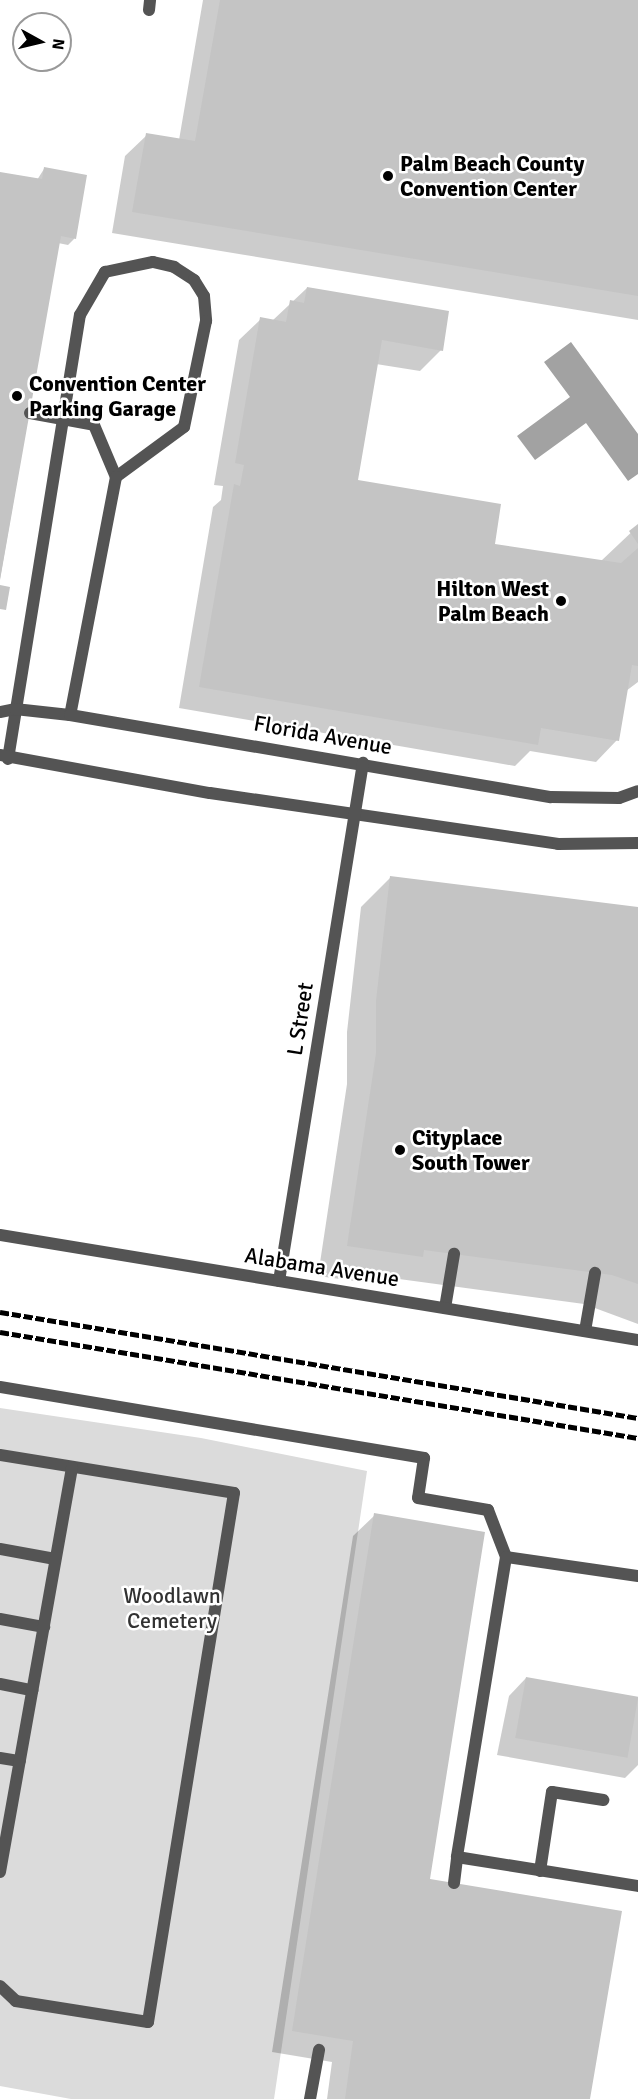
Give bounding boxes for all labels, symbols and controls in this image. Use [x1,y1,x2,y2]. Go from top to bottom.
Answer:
north arrow [12,12,72,72]
text: N [47,37,69,51]
place label: Palm Beach County Convention Center [400,150,584,202]
marker: Palm Beach County Convention Center [381,169,395,183]
place label: Convention Center Parking Garage [29,370,206,422]
marker: Convention Center Parking Garage [10,389,24,403]
place label: Hilton West Palm Beach [436,575,549,626]
marker: Hilton West Palm Beach [554,594,568,608]
street label: Florida Avenue [252,710,394,760]
street label: L Street [281,981,319,1057]
place label: Cityplace South Tower [412,1124,530,1176]
marker: Cityplace South Tower [393,1143,407,1157]
street label: Alabama Avenue [243,1242,401,1292]
park label: Woodlawn Cemetery [123,1582,221,1634]

